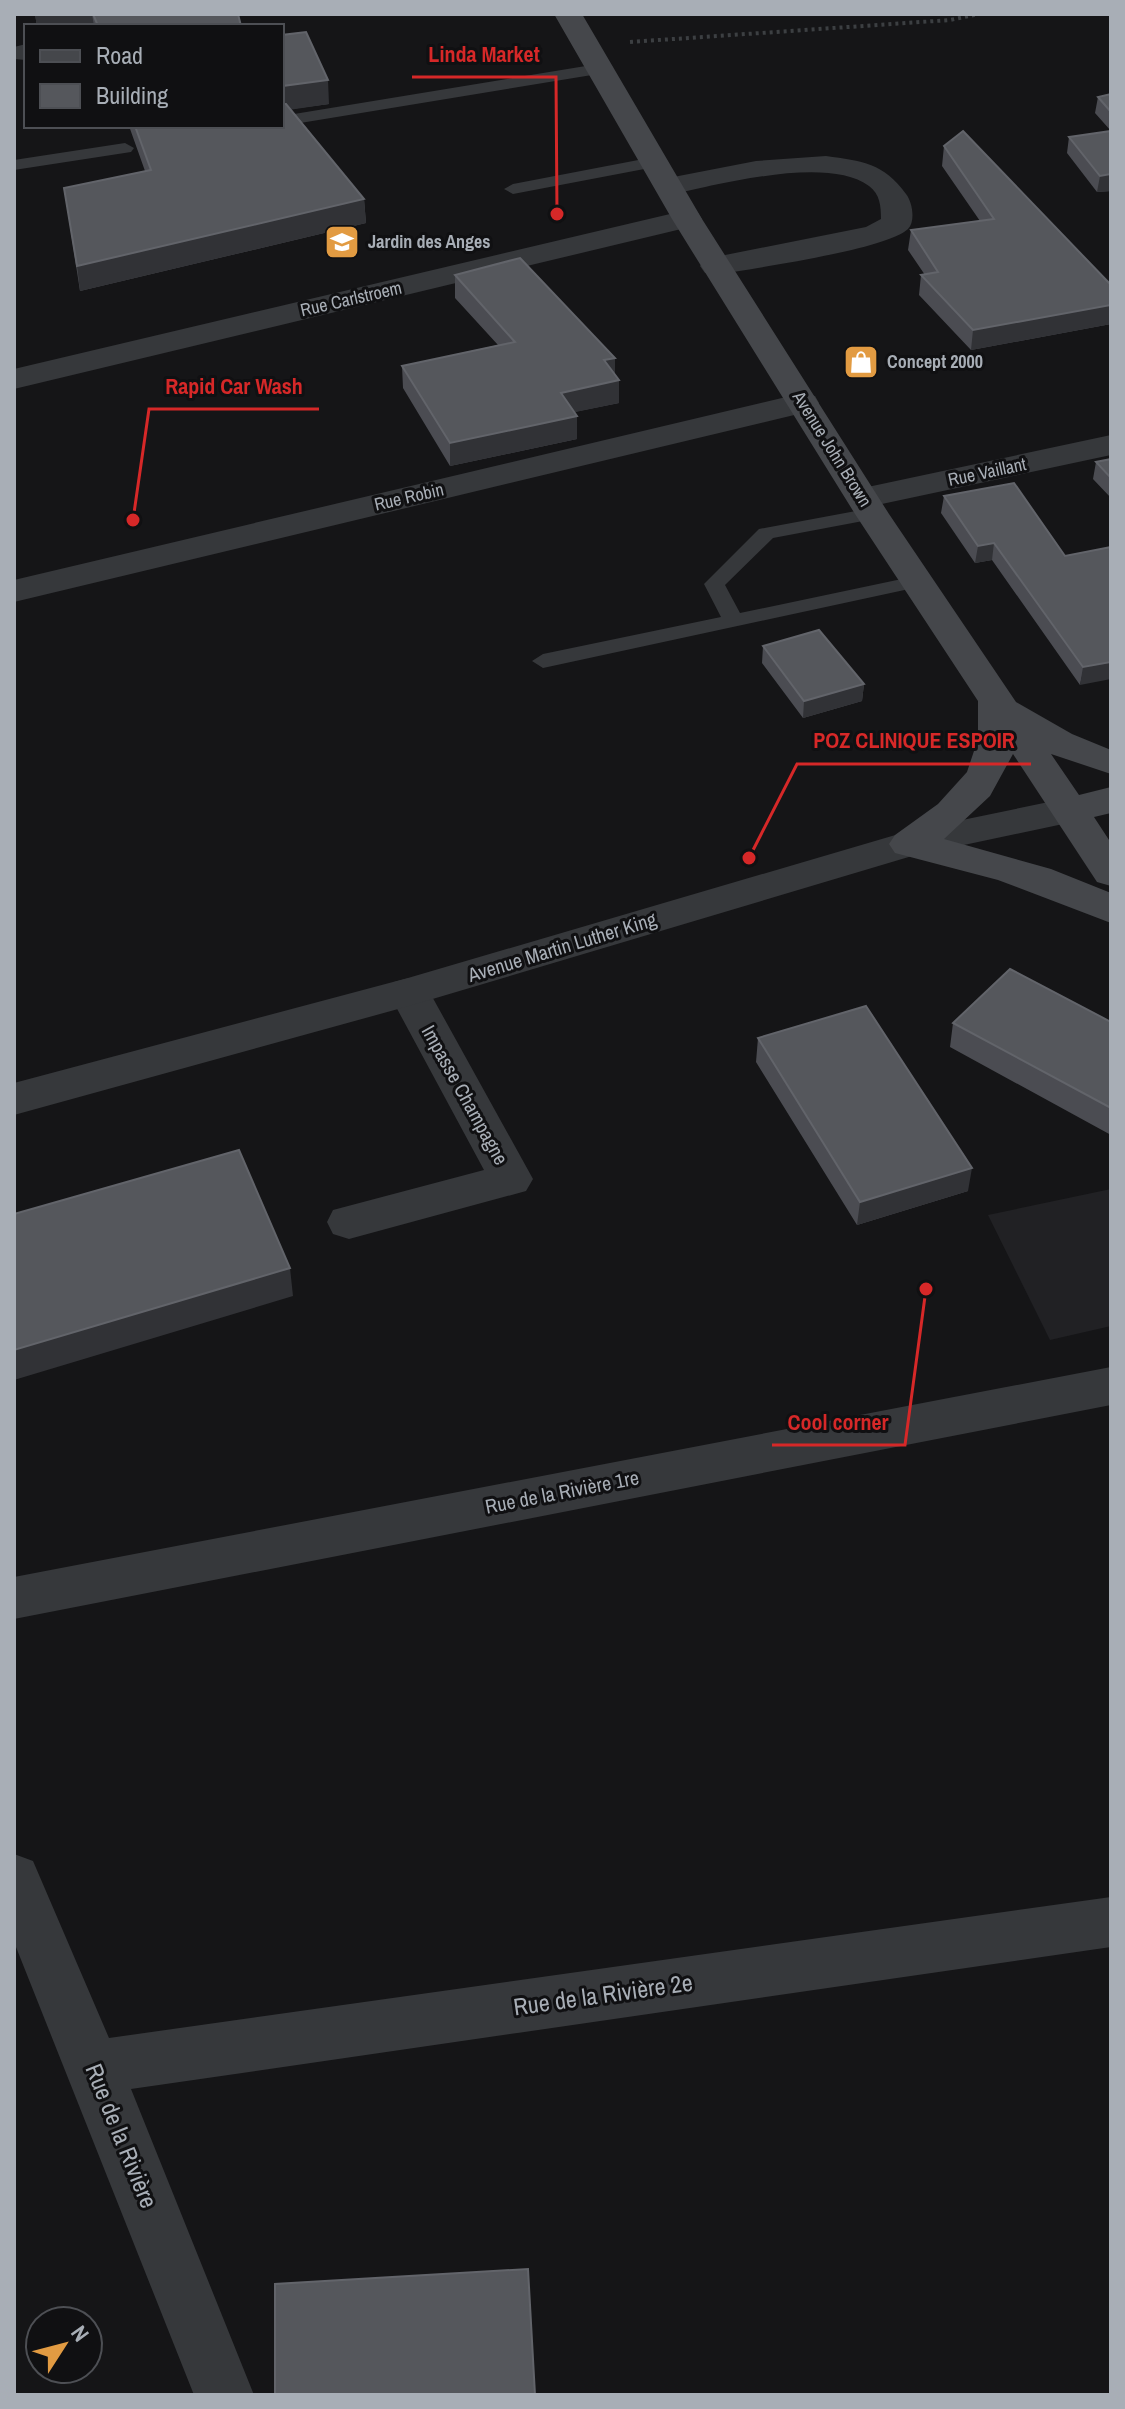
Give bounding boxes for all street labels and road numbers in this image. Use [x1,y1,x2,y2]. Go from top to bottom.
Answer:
street label: Rue Carlstroem [298,275,404,322]
street label: Avenue John Brown [786,385,878,511]
street label: Rue Vaillant [945,451,1028,492]
street label: Rue Robin [372,476,446,517]
street label: Avenue Martin Luther King [463,905,659,988]
street label: Impasse Champagne [416,1020,515,1169]
street label: Rue de la Rivière 1re [483,1463,641,1520]
street label: Rue de la Rivière 2e [511,1966,694,2022]
street label: Rue de la Rivière [78,2059,165,2213]

